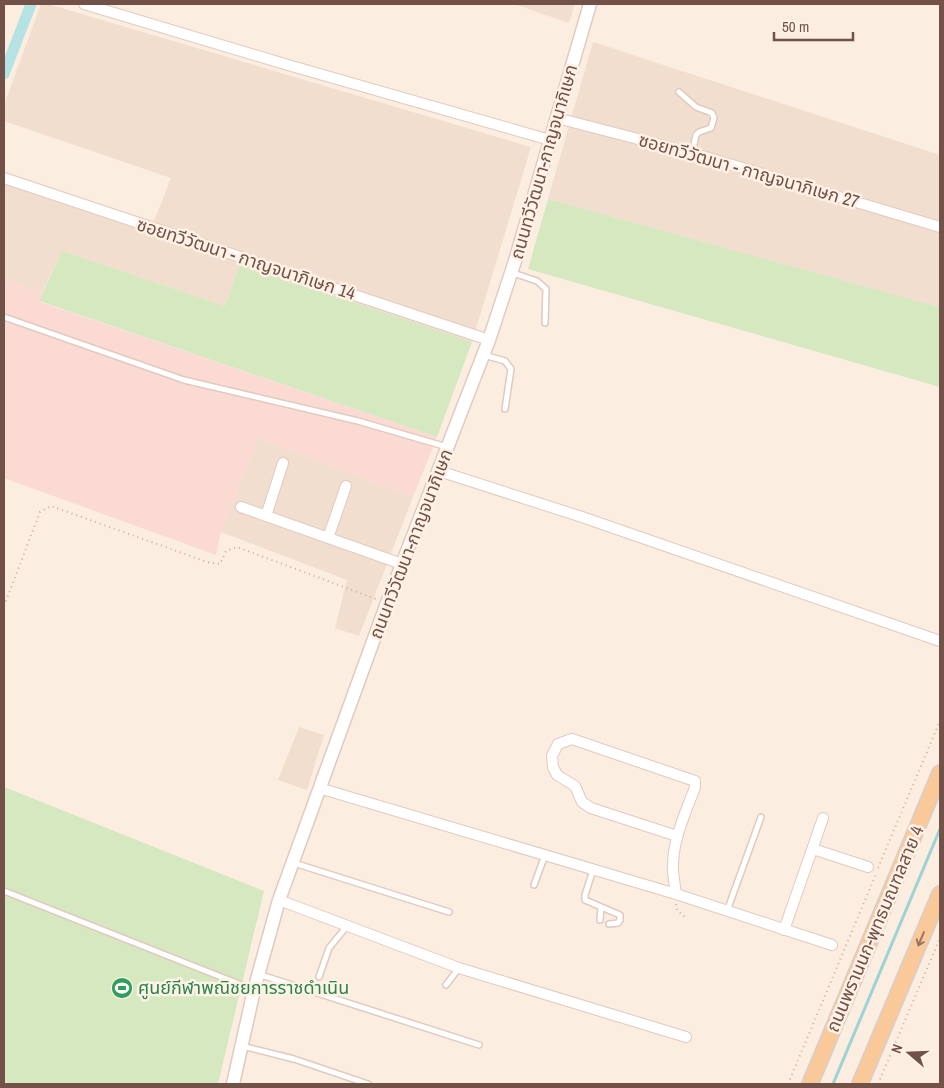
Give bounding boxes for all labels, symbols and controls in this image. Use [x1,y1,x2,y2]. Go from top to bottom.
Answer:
scale bar [774,10,853,42]
text: 50 m [782,16,809,37]
street label: ถนนทวีวัฒนา-กาญจนาภิเษก [504,61,583,262]
street label: ซอยทวีวัฒนา - กาญจนาภิเษก 27 [636,127,862,214]
street label: ซอยทวีวัฒนา - กาญจนาภิเษก 14 [134,211,359,306]
street label: ถนนทวีวัฒนา-กาญจนาภิเษก [363,445,458,642]
street label: ถนนพรานนก-พุทธมณฑลสาย 4 [820,822,929,1036]
one-way arrow [916,931,926,946]
place label: ศูนย์กีฬาพณิชยการราชดำเนิน [138,975,349,1000]
sports icon: ศูนย์กีฬาพณิชยการราชดำเนิน [110,976,134,1000]
north arrow [884,1028,934,1078]
text: N [887,1042,907,1056]

